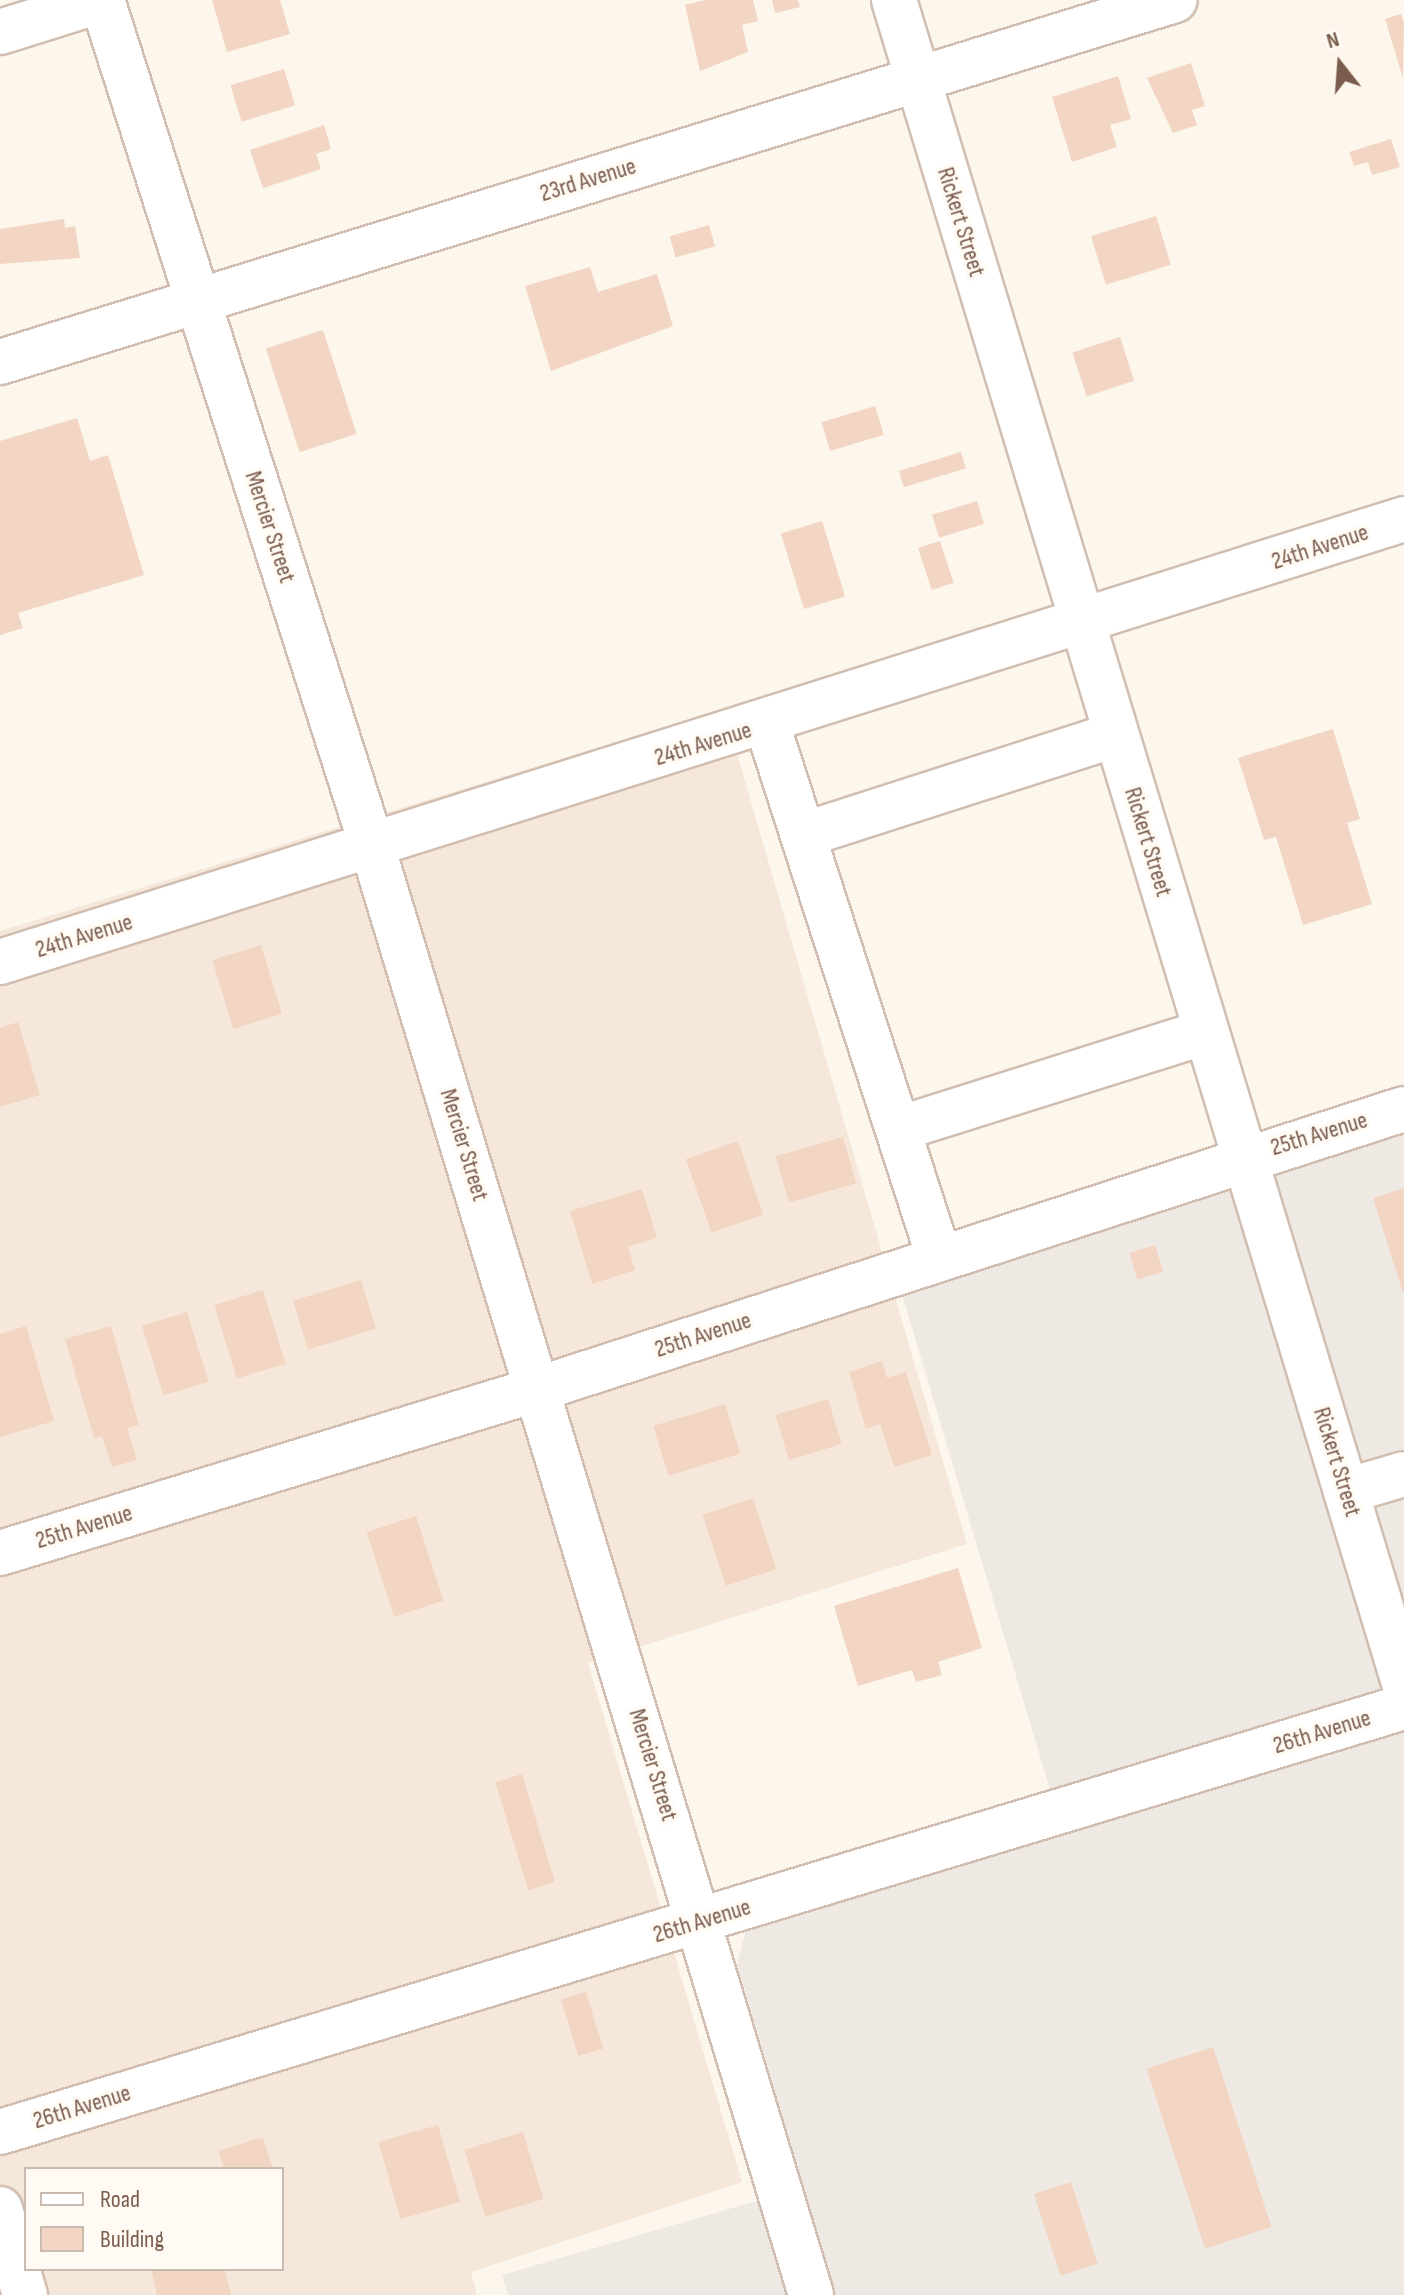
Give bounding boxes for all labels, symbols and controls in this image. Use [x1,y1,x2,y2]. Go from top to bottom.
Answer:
north arrow [1300,24,1380,104]
text: N [1323,26,1342,55]
street label: 23rd Avenue [536,152,640,208]
street label: Rickert Street [931,164,991,280]
street label: Mercier Street [238,468,302,586]
street label: 24th Avenue [1268,518,1372,576]
street label: 24th Avenue [651,716,755,772]
street label: Rickert Street [1118,784,1178,900]
street label: 24th Avenue [32,908,136,964]
street label: Mercier Street [433,1086,495,1204]
street label: 25th Avenue [1267,1106,1371,1162]
street label: 25th Avenue [651,1306,755,1364]
street label: Rickert Street [1307,1404,1367,1520]
street label: 25th Avenue [32,1499,136,1555]
street label: 26th Avenue [1270,1704,1374,1760]
street label: Mercier Street [622,1706,684,1824]
street label: 26th Avenue [650,1893,754,1949]
street label: 26th Avenue [30,2079,134,2135]
legend [24,2167,284,2271]
text: Road [100,2185,140,2214]
text: Building [100,2225,164,2254]

